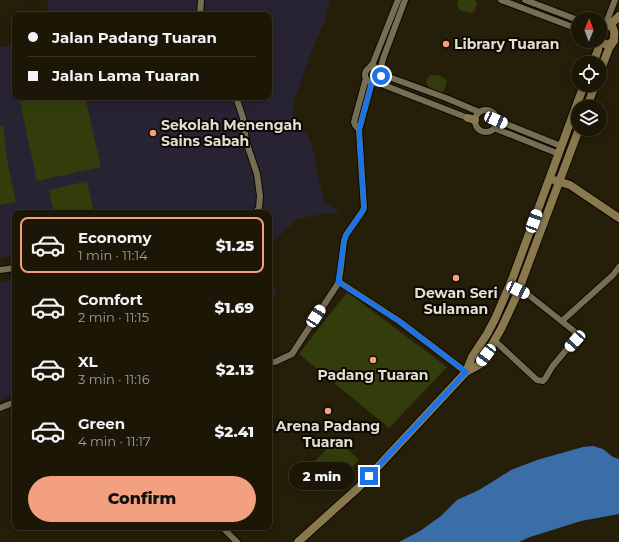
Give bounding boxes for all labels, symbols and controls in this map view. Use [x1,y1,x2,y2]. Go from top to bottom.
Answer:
north arrow [571,12,607,48]
map controls [571,12,607,136]
text: Jalan Padang Tuaran [52,28,217,47]
place label: Library Tuaran [454,35,559,53]
marker: Library Tuaran [441,39,451,49]
button: locate [571,56,607,92]
text: Jalan Lama Tuaran [52,66,200,85]
route start [372,67,390,85]
button: layers [571,100,607,136]
car [483,110,509,130]
place label: Sekolah Menengah Sains Sabah [161,116,302,150]
marker: Sekolah Menengah Sains Sabah [148,128,158,138]
car [524,208,544,234]
icon: car [30,227,66,263]
text: Economy [78,228,151,247]
text: $1.25 [216,236,254,255]
text: 1 min · 11:14 [78,247,148,263]
marker: Dewan Seri Sulaman [451,273,461,283]
car [505,279,531,301]
place label: Dewan Seri Sulaman [414,284,498,318]
icon: car [30,289,66,325]
text: Comfort [78,290,143,309]
text: $1.69 [215,298,254,317]
car [304,303,328,329]
text: 2 min · 11:15 [78,309,149,325]
car [563,328,587,354]
car [474,342,498,368]
icon: car [30,351,66,387]
text: XL [78,352,97,371]
marker: Padang Tuaran [368,355,378,365]
text: $2.13 [216,360,254,379]
place label: Padang Tuaran [317,366,429,384]
text: 3 min · 11:16 [78,371,150,387]
marker: Arena Padang Tuaran [323,406,333,416]
icon: car [30,413,66,449]
text: Green [78,414,125,433]
place label: Arena Padang Tuaran [275,417,380,451]
text: $2.41 [215,422,254,441]
text: 4 min · 11:17 [78,433,151,449]
callout: 2 min [289,462,355,490]
route end [360,467,378,485]
text: 2 min [303,468,341,484]
button: Confirm [28,476,256,522]

